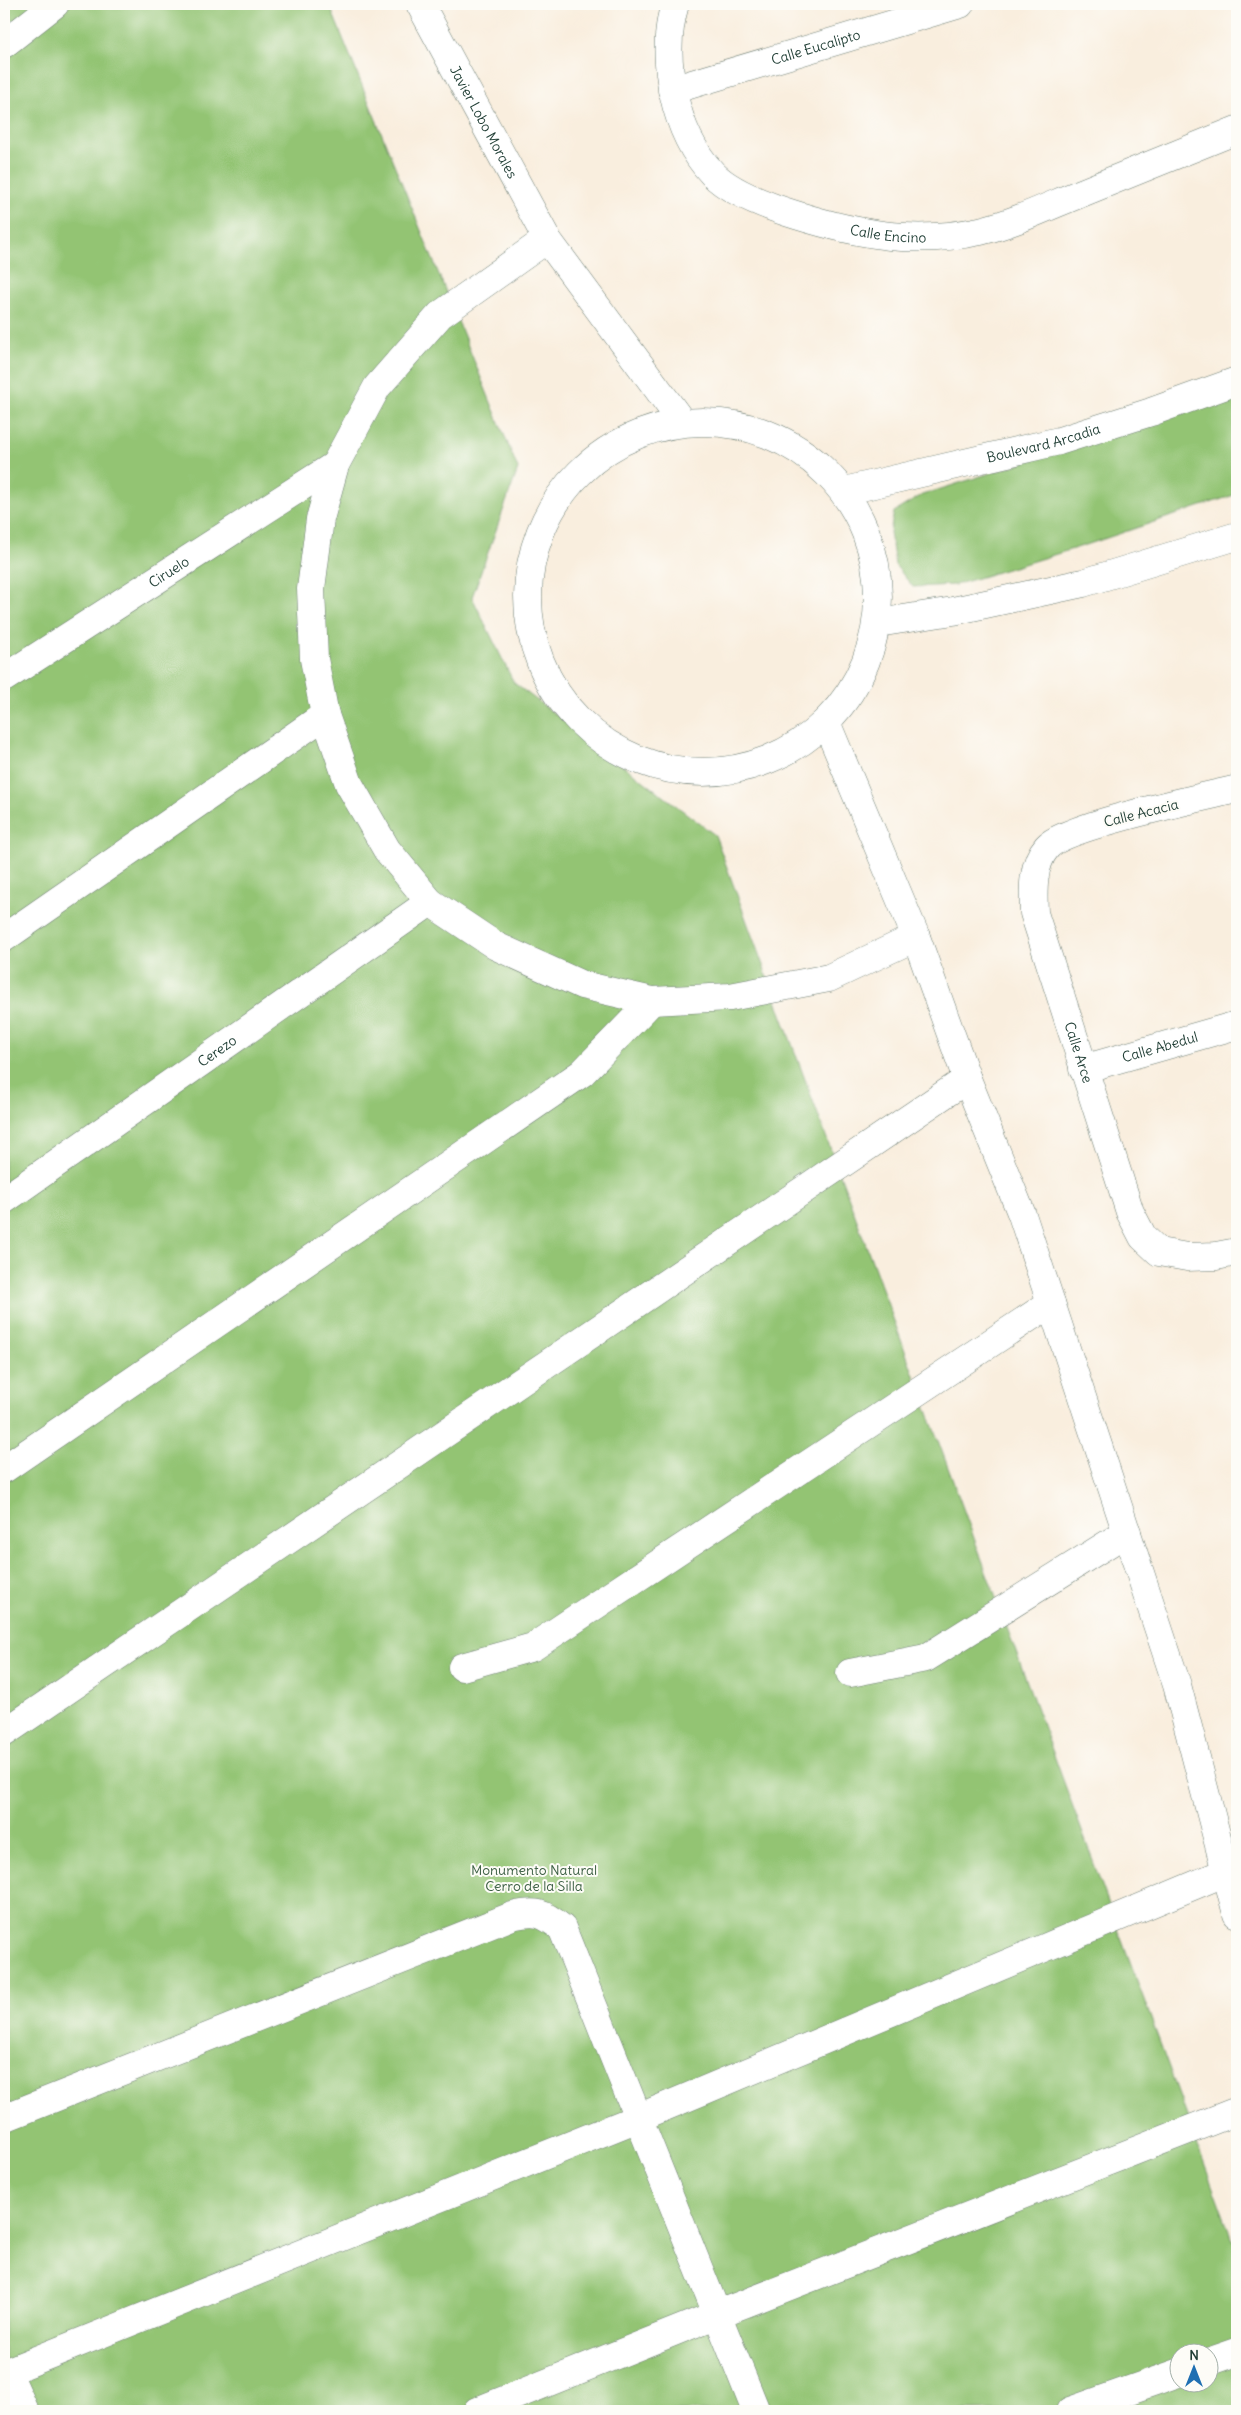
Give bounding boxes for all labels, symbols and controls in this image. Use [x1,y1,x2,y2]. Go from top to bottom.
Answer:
street label: Calle Eucalipto [769,25,863,69]
street label: Javier Lobo Morales [446,62,522,181]
street label: Calle Encino [849,220,927,246]
street label: Boulevard Arcadia [985,420,1102,467]
street label: Ciruelo [145,552,193,592]
street label: Calle Acacia [1102,795,1180,831]
street label: Calle Arce [1060,1019,1097,1085]
street label: Calle Abedul [1120,1028,1200,1066]
street label: Cerezo [194,1031,240,1071]
park label: Monumento Natural Cerro de la Silla [471,1861,597,1895]
north arrow [1168,2342,1218,2392]
text: N [1189,2346,1199,2364]

